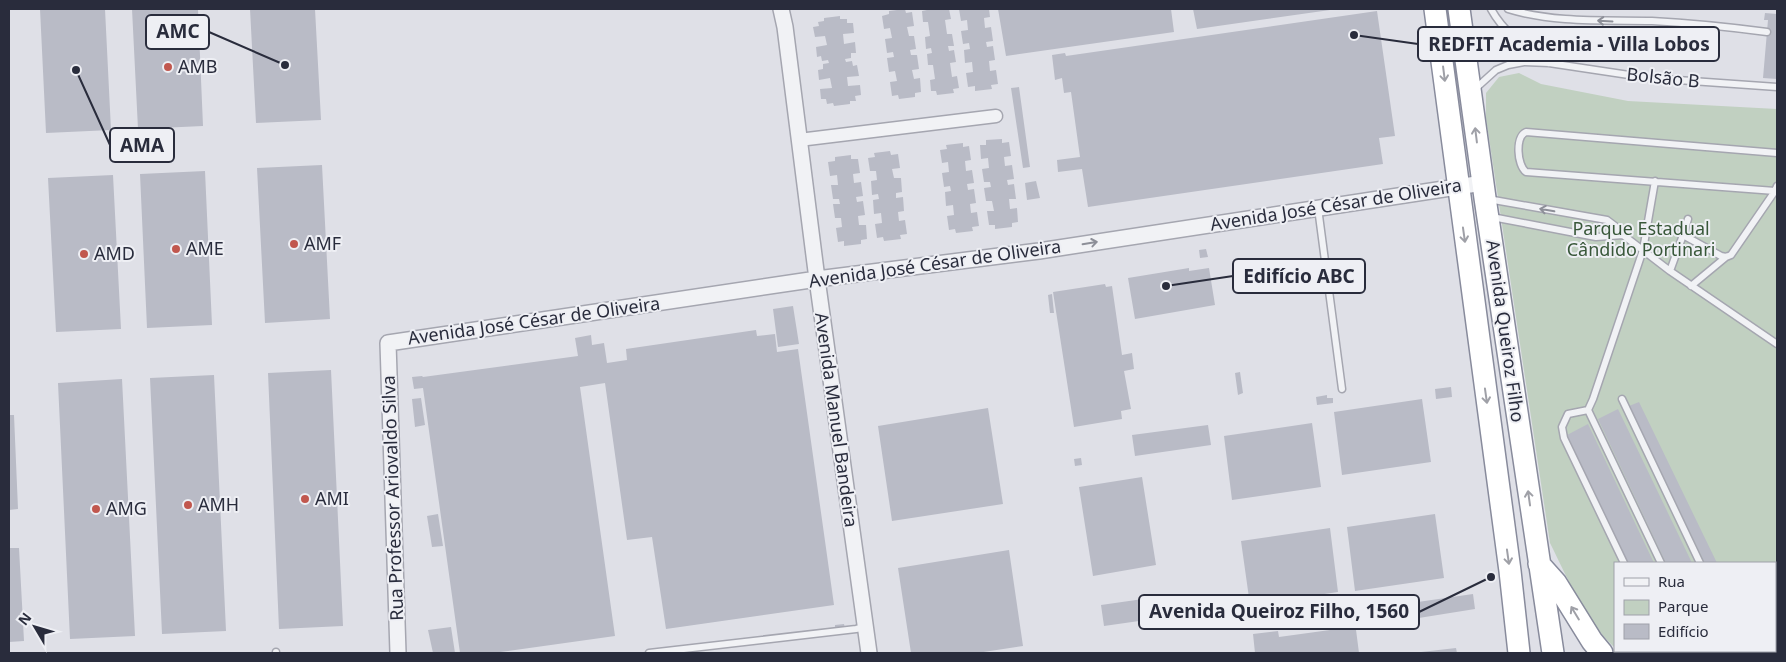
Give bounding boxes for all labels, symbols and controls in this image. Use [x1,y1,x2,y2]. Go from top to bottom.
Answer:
callout: AMC [146,15,209,49]
one-way arrow [1597,16,1613,25]
text: AMC [156,18,200,44]
callout: REDFIT Academia - Villa Lobos [1418,27,1719,61]
text: REDFIT Academia - Villa Lobos [1428,31,1710,57]
place label: AMB [178,54,218,78]
marker: AMB [162,61,174,73]
street label: Bolsão B [1625,61,1701,93]
one-way arrow [1439,66,1449,82]
one-way arrow [1471,127,1481,143]
callout: AMA [110,128,174,162]
text: AMA [120,132,165,158]
street label: Avenida José César de Oliveira [1208,172,1463,236]
one-way arrow [1539,204,1555,214]
park label: Parque Estadual Cândido Portinari [1567,216,1715,261]
one-way arrow [1460,227,1470,243]
place label: AMF [304,231,341,255]
street label: Avenida José César de Oliveira [807,233,1062,293]
place label: AME [186,236,224,260]
one-way arrow [1082,237,1098,247]
marker: AMF [288,238,300,250]
street label: Avenida Queiroz Filho [1481,238,1531,424]
place label: AMD [94,241,135,265]
marker: AME [170,243,182,255]
marker: AMD [78,248,90,260]
callout: Edifício ABC [1233,259,1365,293]
text: Edifício ABC [1243,263,1355,289]
street label: Avenida José César de Oliveira [406,290,661,350]
street label: Avenida Manuel Bandeira [810,311,864,529]
street label: Rua Professor Ariovaldo Silva [376,375,408,621]
one-way arrow [1482,388,1492,404]
place label: AMI [315,486,349,510]
one-way arrow [1524,491,1534,507]
place label: AMH [198,492,239,516]
marker: AMI [299,493,311,505]
place label: AMG [106,496,147,520]
marker: AMH [182,499,194,511]
marker: AMG [90,503,102,515]
one-way arrow [1504,549,1514,565]
legend [1614,562,1776,652]
text: Rua [1658,571,1685,591]
callout: Avenida Queiroz Filho, 1560 [1139,595,1419,629]
text: Parque [1658,596,1708,616]
text: Avenida Queiroz Filho, 1560 [1149,598,1409,624]
north arrow [10,602,60,652]
one-way arrow [1569,606,1579,620]
text: N [13,608,35,629]
text: Edifício [1658,621,1709,641]

